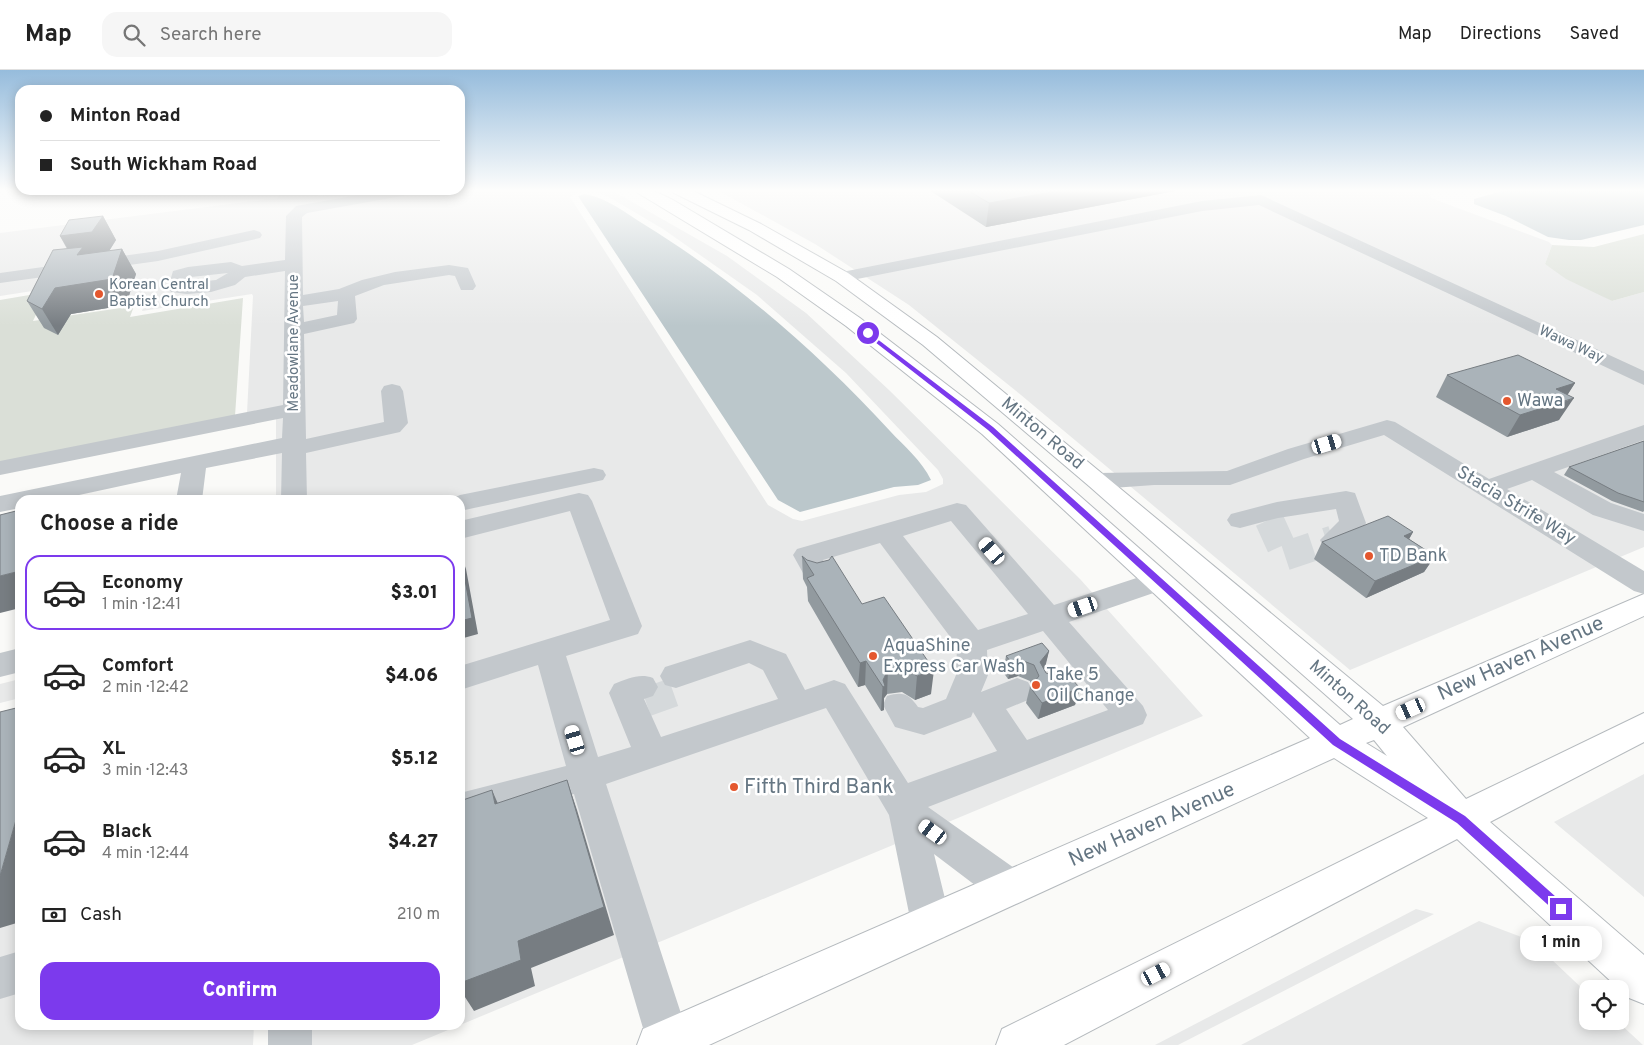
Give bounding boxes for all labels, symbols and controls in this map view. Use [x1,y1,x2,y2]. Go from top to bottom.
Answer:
search box [102,12,452,57]
text: Map [25,20,72,50]
icon: search [120,21,148,49]
text: Search here [160,23,261,47]
text: Map [1398,23,1432,46]
text: Directions [1460,23,1542,46]
text: Saved [1570,23,1619,46]
text: Minton Road [70,104,181,128]
text: South Wickham Road [70,153,257,177]
street label: Meadowlane Avenue [285,274,304,412]
place label: Korean Central Baptist Church [109,276,209,312]
marker: Korean Central Baptist Church [93,288,105,300]
route start [857,322,879,344]
street label: Wawa Way [1535,322,1607,368]
place label: Wawa [1517,390,1563,413]
street label: Minton Road [996,393,1088,475]
marker: Wawa [1501,395,1513,407]
car [1310,432,1343,456]
street label: Stacia Strife Way [1452,461,1580,551]
text: Choose a ride [40,511,178,538]
car [976,535,1007,567]
place label: TD Bank [1379,545,1447,568]
marker: TD Bank [1363,550,1375,562]
icon: car [42,570,87,615]
text: Economy [102,571,183,595]
text: $3.01 [390,581,438,605]
text: 1 min · 12:41 [102,595,181,615]
car [1066,595,1099,619]
street label: New Haven Avenue [1434,610,1608,708]
place label: AquaShine Express Car Wash [883,635,1025,679]
marker: AquaShine Express Car Wash [867,650,879,662]
icon: car [42,653,87,698]
text: Comfort [102,654,174,678]
street label: Minton Road [1304,655,1394,741]
text: $4.06 [385,664,438,688]
place label: Take 5 Oil Change [1046,664,1134,708]
text: 2 min · 12:42 [102,678,189,698]
marker: Take 5 Oil Change [1030,679,1042,691]
car [1394,696,1427,722]
car [563,723,586,757]
icon: car [42,736,87,781]
text: XL [102,737,125,761]
text: $5.12 [391,747,438,771]
text: 3 min · 12:43 [102,761,188,781]
place label: Fifth Third Bank [744,774,894,801]
street label: New Haven Avenue [1065,776,1239,874]
marker: Fifth Third Bank [728,781,740,793]
car [916,817,949,847]
icon: car [42,819,87,864]
text: Black [102,820,152,844]
text: $4.27 [388,830,438,854]
text: 4 min · 12:44 [102,844,189,864]
route end [1550,898,1572,920]
icon: cash [40,901,68,929]
text: Cash [80,903,122,927]
text: 210 m [397,905,440,925]
callout: 1 min [1520,926,1602,962]
text: 1 min [1541,933,1581,953]
car [1139,961,1172,987]
button: Confirm [40,962,440,1020]
map controls [1579,980,1629,1030]
button: locate [1579,980,1629,1030]

